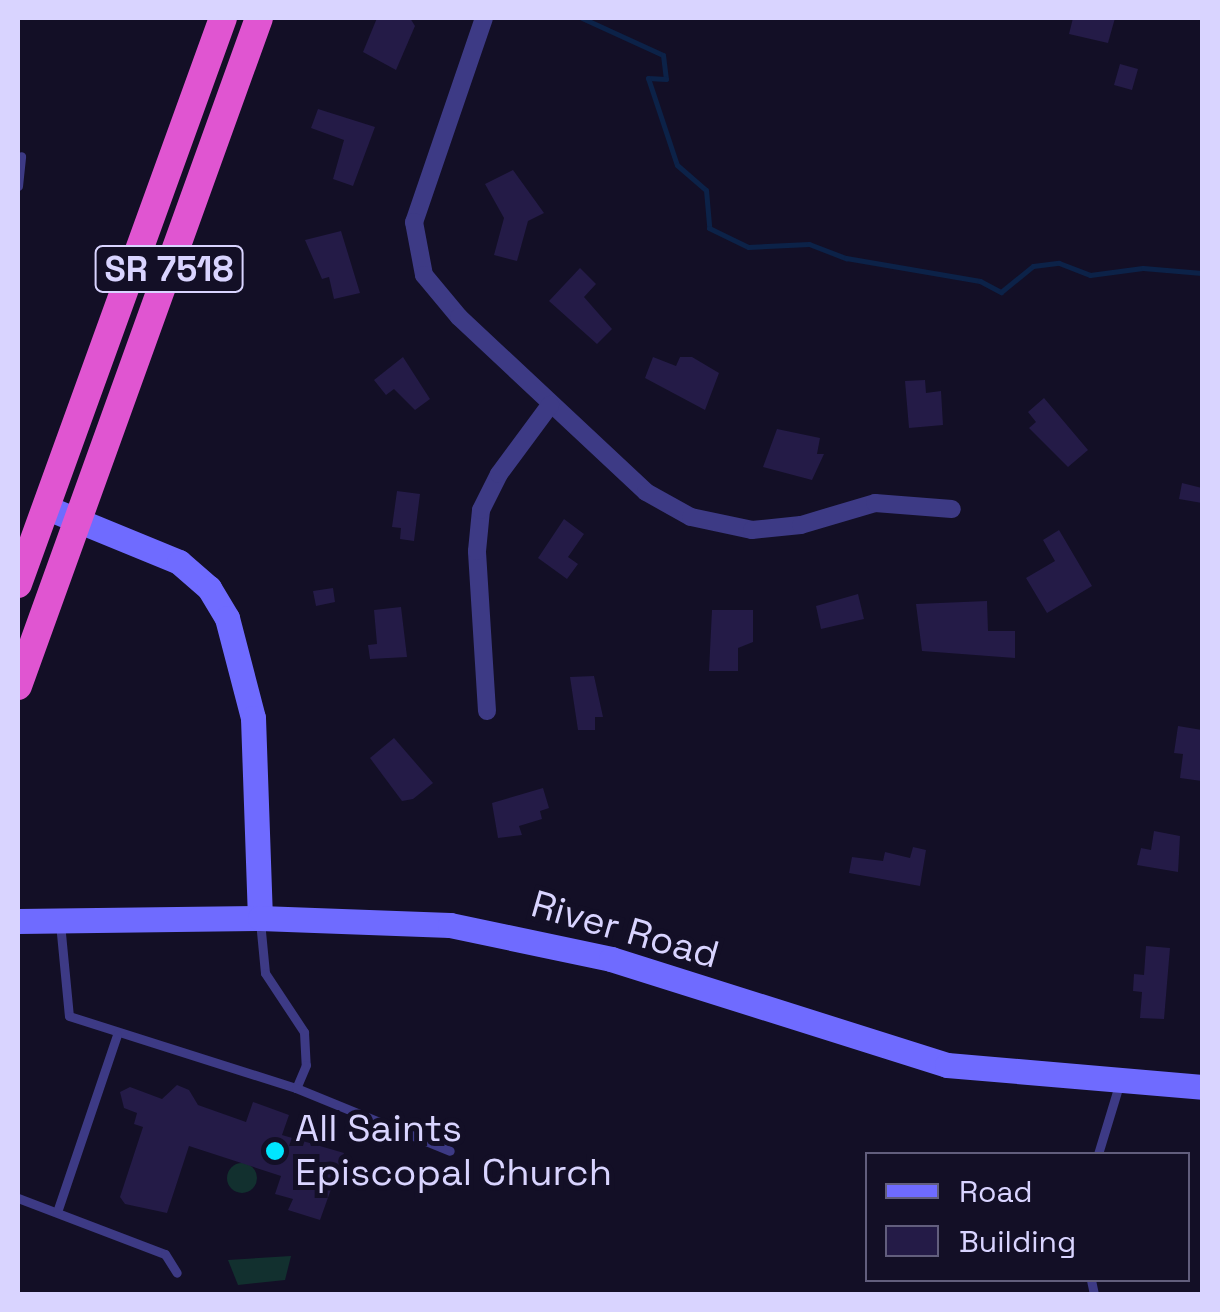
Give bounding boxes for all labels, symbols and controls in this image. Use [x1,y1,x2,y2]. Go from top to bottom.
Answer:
road number: SR 7518 [94,239,244,299]
street label: River Road [526,882,724,978]
place label: All Saints Episcopal Church [295,1106,612,1196]
marker: All Saints Episcopal Church [264,1140,286,1162]
legend [865,1152,1190,1282]
text: Road [959,1172,1033,1211]
text: Building [959,1222,1076,1261]

